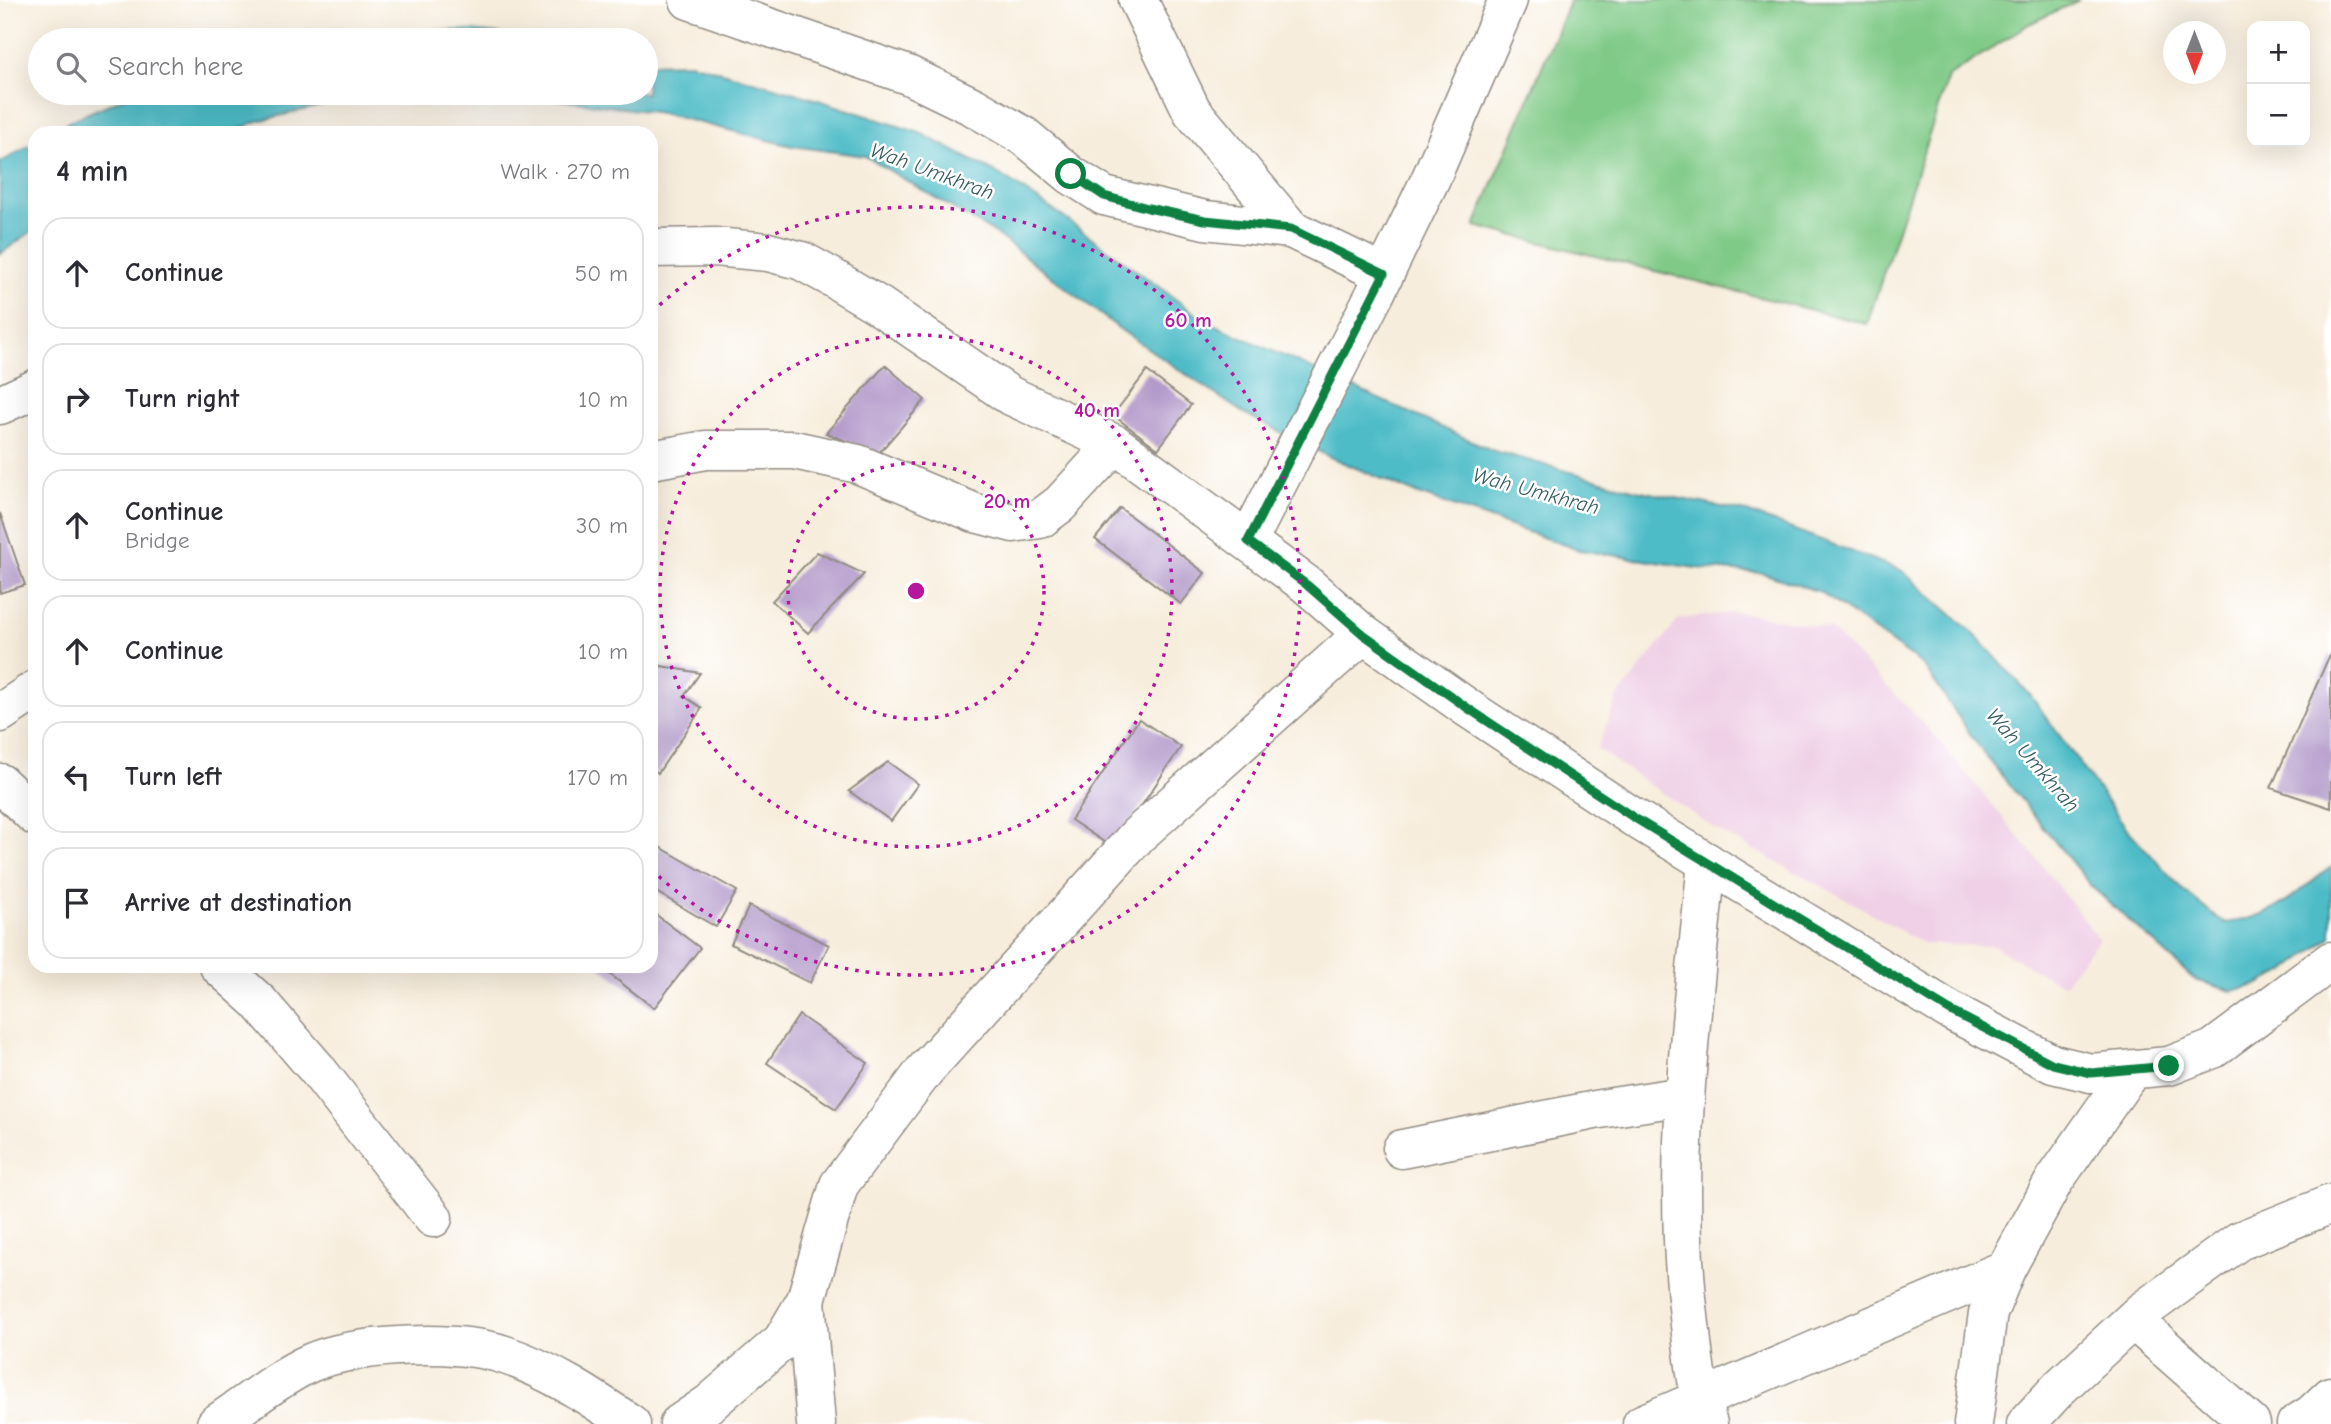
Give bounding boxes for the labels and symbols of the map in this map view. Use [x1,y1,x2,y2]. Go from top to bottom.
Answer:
north arrow [2163,21,2226,84]
water label: Wah Umkhrah [867,138,997,204]
route start [1055,158,1086,189]
text: 60 m [1164,308,1212,332]
text: 40 m [1074,398,1120,422]
water label: Wah Umkhrah [1470,463,1602,519]
text: 20 m [984,489,1030,513]
centre of rings [904,579,928,603]
water label: Wah Umkhrah [1981,703,2085,817]
route end [2153,1050,2184,1081]

